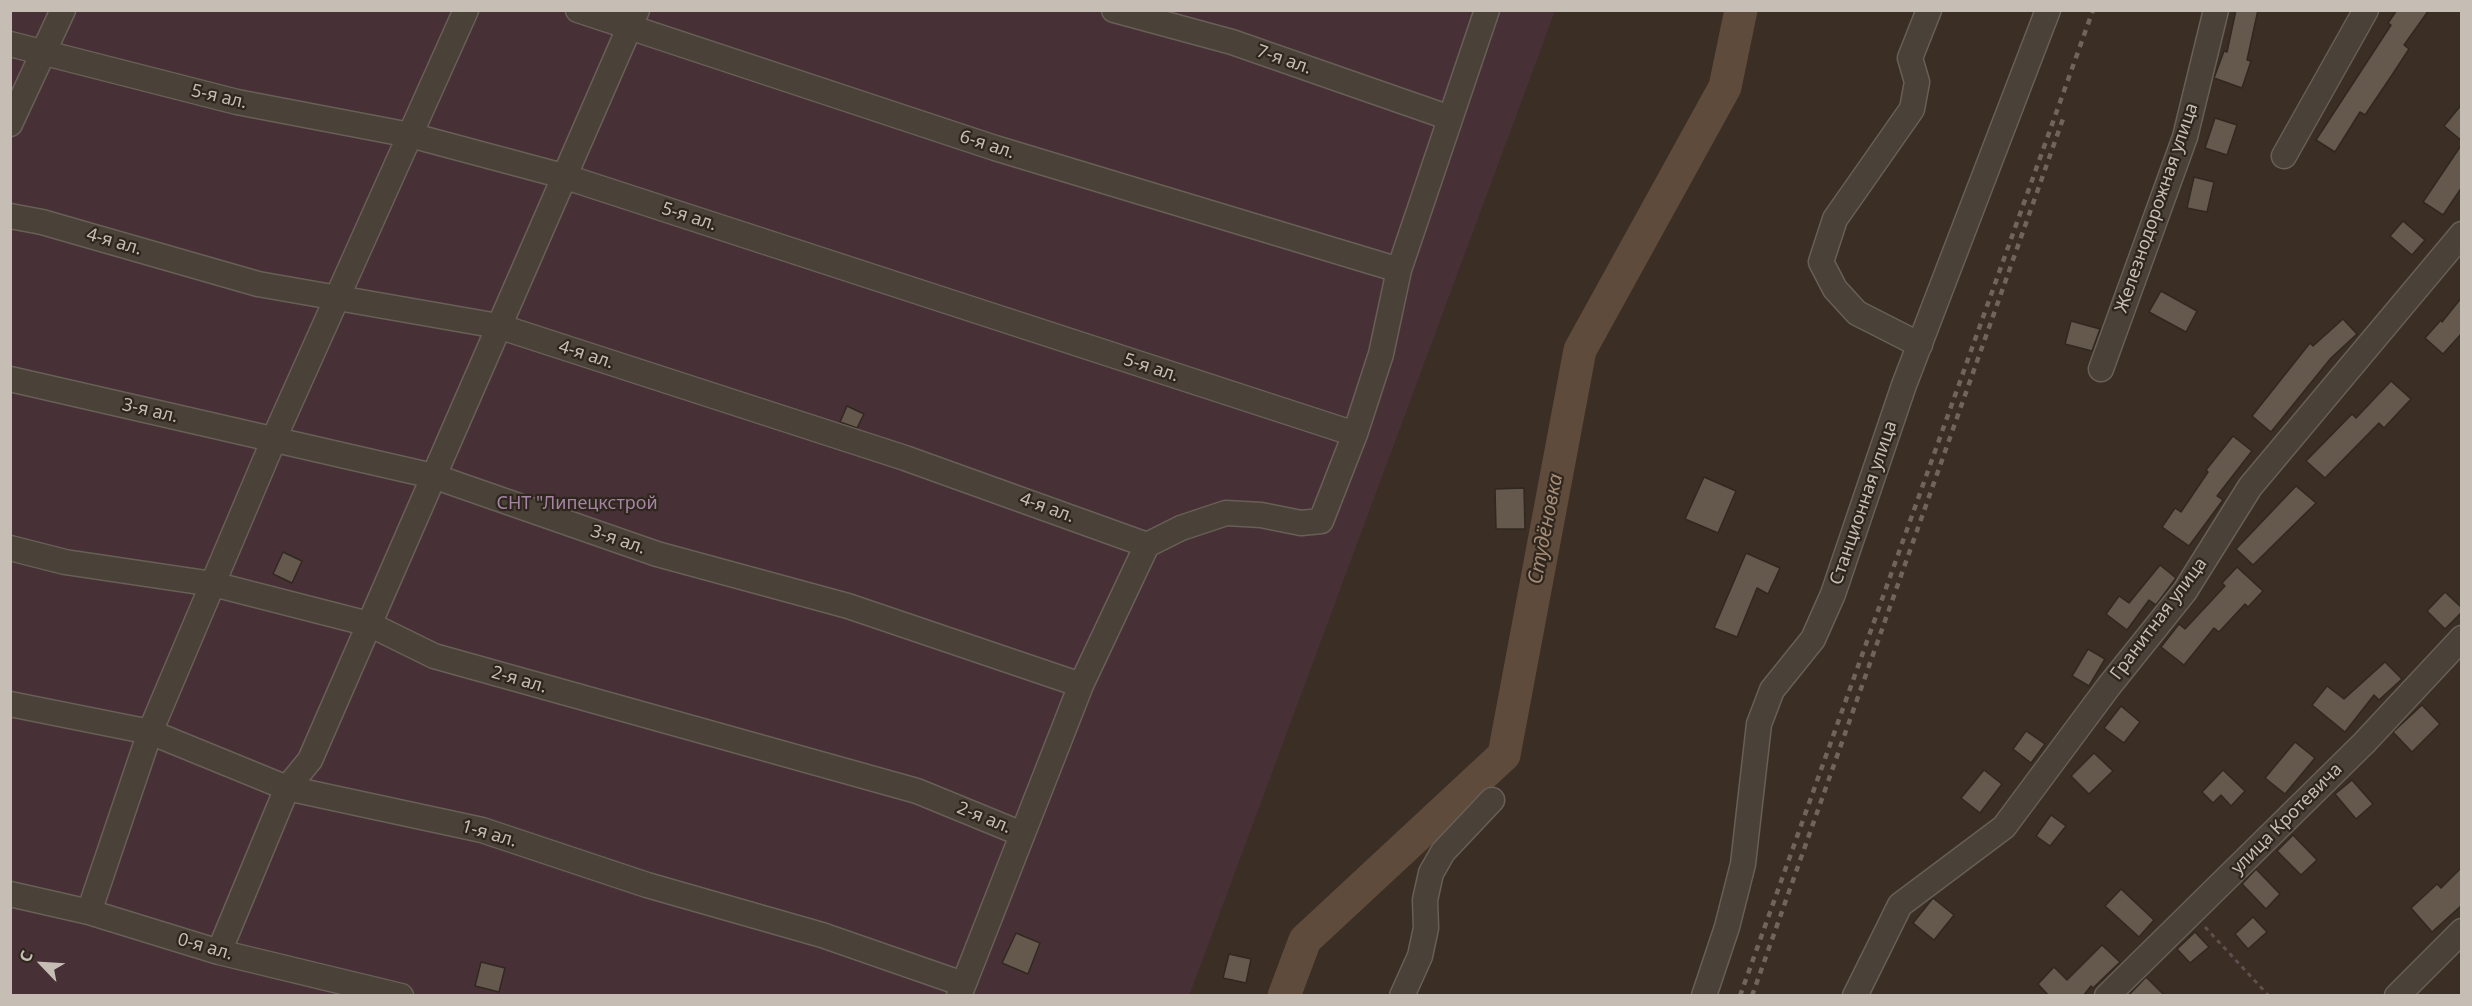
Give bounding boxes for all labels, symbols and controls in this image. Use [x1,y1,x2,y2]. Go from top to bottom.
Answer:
street label: 7-я ал. [1254,41,1314,79]
street label: 5-я ал. [189,80,249,114]
street label: Железнодорожная улица [2111,100,2203,316]
street label: 6-я ал. [957,126,1017,164]
street label: 5-я ал. [659,198,719,236]
street label: 4-я ал. [84,224,144,260]
street label: 4-я ал. [556,336,616,374]
street label: 5-я ал. [1121,349,1181,387]
street label: 3-я ал. [120,394,180,428]
street label: Станционная улица [1826,418,1902,588]
water label: Студёновка [1524,472,1568,586]
street label: 4-я ал. [1017,488,1077,528]
park label: СНТ "Липецкстрой [496,493,658,515]
street label: 3-я ал. [588,521,648,559]
street label: Гранитная улица [2106,554,2212,684]
street label: 2-я ал. [489,662,549,698]
street label: улица Кротевича [2227,759,2347,879]
street label: 2-я ал. [954,797,1014,839]
street label: 1-я ал. [459,816,519,852]
street label: 0-я ал. [175,929,235,965]
north arrow [12,934,72,994]
text: С [14,947,38,966]

